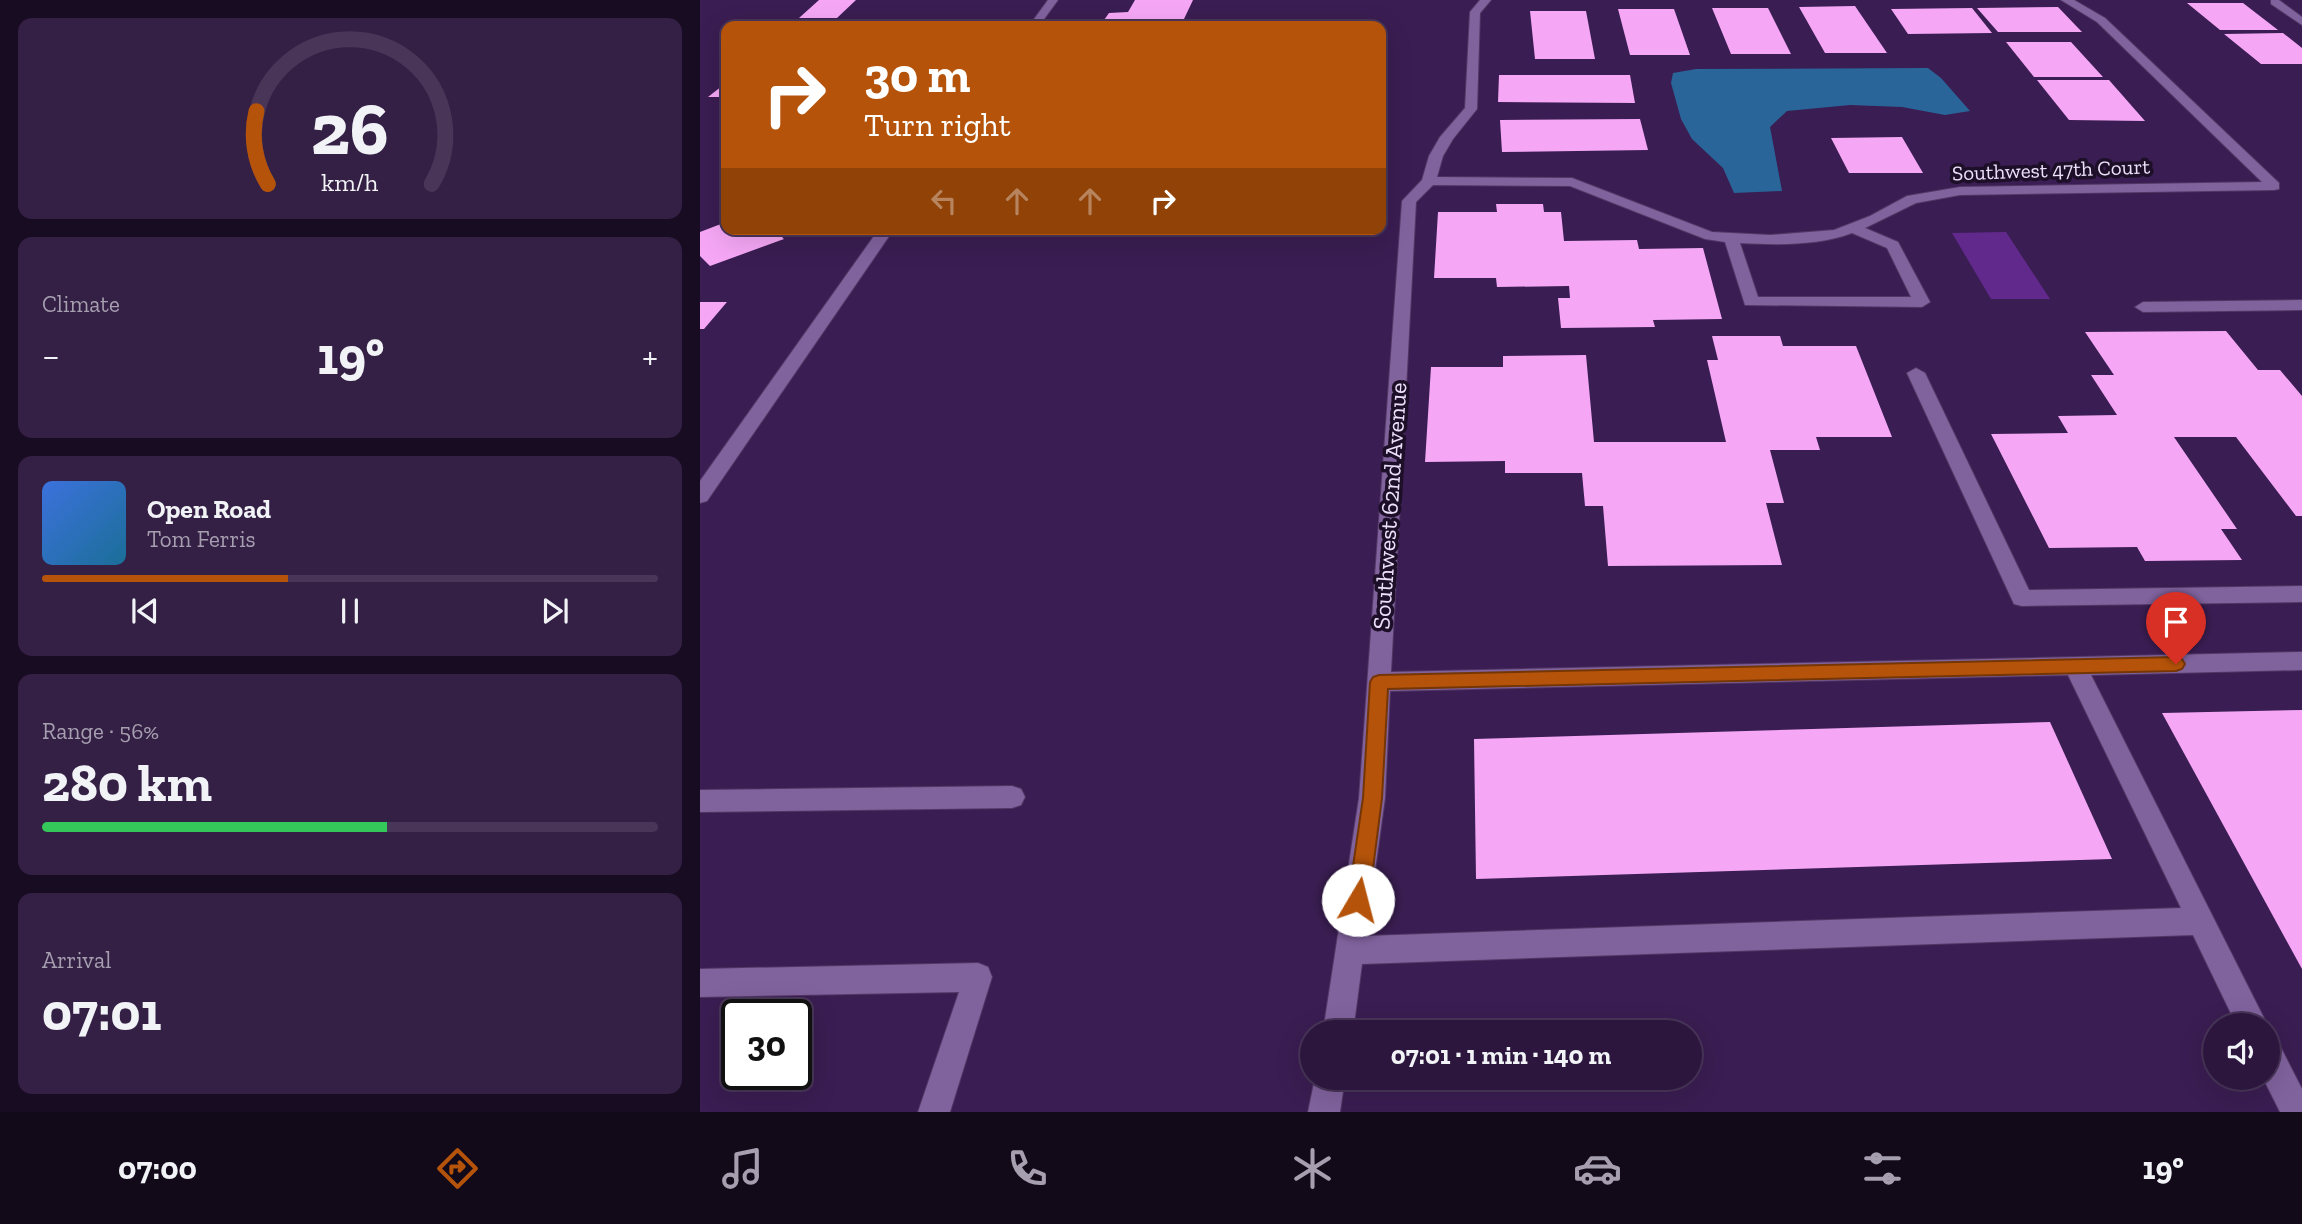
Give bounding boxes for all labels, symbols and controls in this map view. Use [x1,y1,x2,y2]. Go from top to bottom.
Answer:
text: 30 m [864,46,970,105]
icon: right [749,49,840,140]
text: 26 [311,86,389,174]
text: Turn right [864,106,1011,144]
street label: Southwest 47th Court [1952,154,2151,185]
text: km/h [321,167,379,197]
icon: left [925,182,963,220]
icon: ahead [998,182,1036,220]
icon: ahead [1071,182,1109,220]
icon: right [1144,182,1182,220]
text: Climate [42,290,120,318]
text: 19° [317,325,384,387]
text: − [42,333,60,379]
text: + [642,333,658,379]
street label: Southwest 62nd Avenue [1366,381,1413,630]
text: Open Road [147,493,271,525]
text: Tom Ferris [147,525,256,553]
icon: previous [126,592,164,630]
icon: pause [331,592,369,630]
icon: next [536,592,574,630]
pin [2146,592,2206,664]
icon: arrive [2157,603,2195,641]
text: Range · 56% [42,717,159,745]
text: 280 km [42,752,212,814]
position arrow [1321,863,1395,937]
text: Arrival [42,946,111,974]
text: 07:01 [42,981,162,1043]
speed limit sign: 30 [721,999,812,1090]
map controls [2203,1013,2280,1090]
button: sound [2203,1013,2280,1090]
text: 07:01 · 1 min · 140 m [1391,1039,1611,1071]
icon: directions [433,1144,482,1193]
icon: music [718,1144,767,1193]
icon: phone [1003,1144,1052,1193]
icon: climate [1288,1144,1337,1193]
icon: car [1573,1144,1622,1193]
icon: filters [1858,1144,1907,1193]
text: 07:00 [118,1149,197,1187]
text: 19° [2143,1149,2184,1187]

